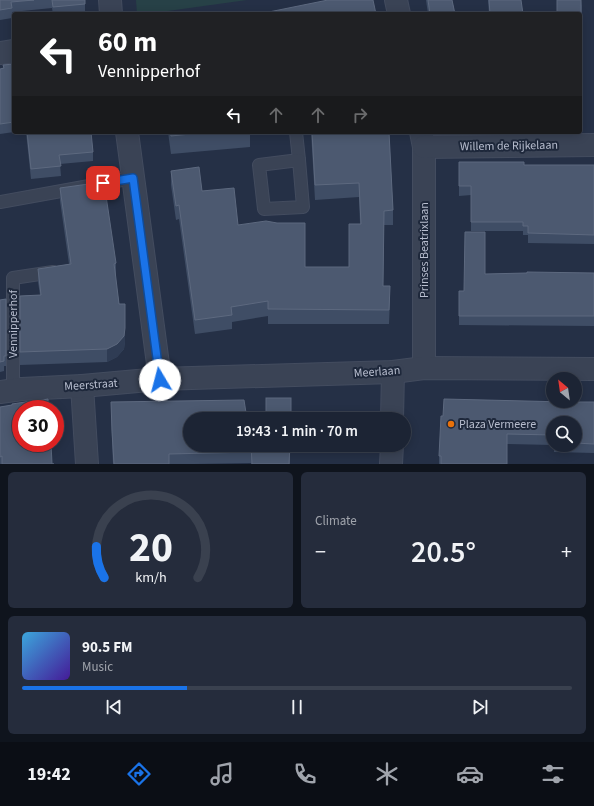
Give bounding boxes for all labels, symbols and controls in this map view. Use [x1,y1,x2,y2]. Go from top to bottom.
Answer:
text: 60 m [98,22,157,62]
icon: left [32,28,84,80]
text: Vennipperhof [98,59,200,84]
icon: left [223,104,245,126]
icon: ahead [265,104,287,126]
icon: ahead [307,104,329,126]
icon: right [349,104,371,126]
street label: Willem de Rijkelaan [460,137,558,155]
pin [86,166,120,200]
icon: arrive [92,172,114,194]
street label: Prinses Beatrixlaan [416,202,433,298]
street label: Vennipperhof [5,290,22,358]
position arrow [139,359,181,401]
street label: Meerlaan [353,362,401,382]
north arrow [546,372,582,408]
map controls [546,372,582,452]
street label: Meerstraat [64,375,118,395]
speed limit sign: 30 [12,400,64,452]
place label: Plaza Vermeere [459,416,536,433]
button: search [546,416,582,452]
marker: Plaza Vermeere [446,419,456,429]
text: 19:43 · 1 min · 70 m [236,421,358,442]
text: Climate [315,512,357,530]
text: 20 [129,518,172,578]
text: 20.5° [411,531,476,574]
text: − [315,536,326,568]
text: + [561,536,572,568]
text: km/h [135,567,166,588]
text: 90.5 FM [82,637,133,658]
text: Music [82,658,113,676]
icon: previous [103,696,125,718]
icon: pause [286,696,308,718]
icon: next [469,696,491,718]
icon: directions [125,760,153,788]
icon: music [208,760,236,788]
icon: phone [291,760,319,788]
icon: climate [373,760,401,788]
icon: car [456,760,484,788]
icon: filters [539,760,567,788]
text: 19:42 [27,762,71,787]

